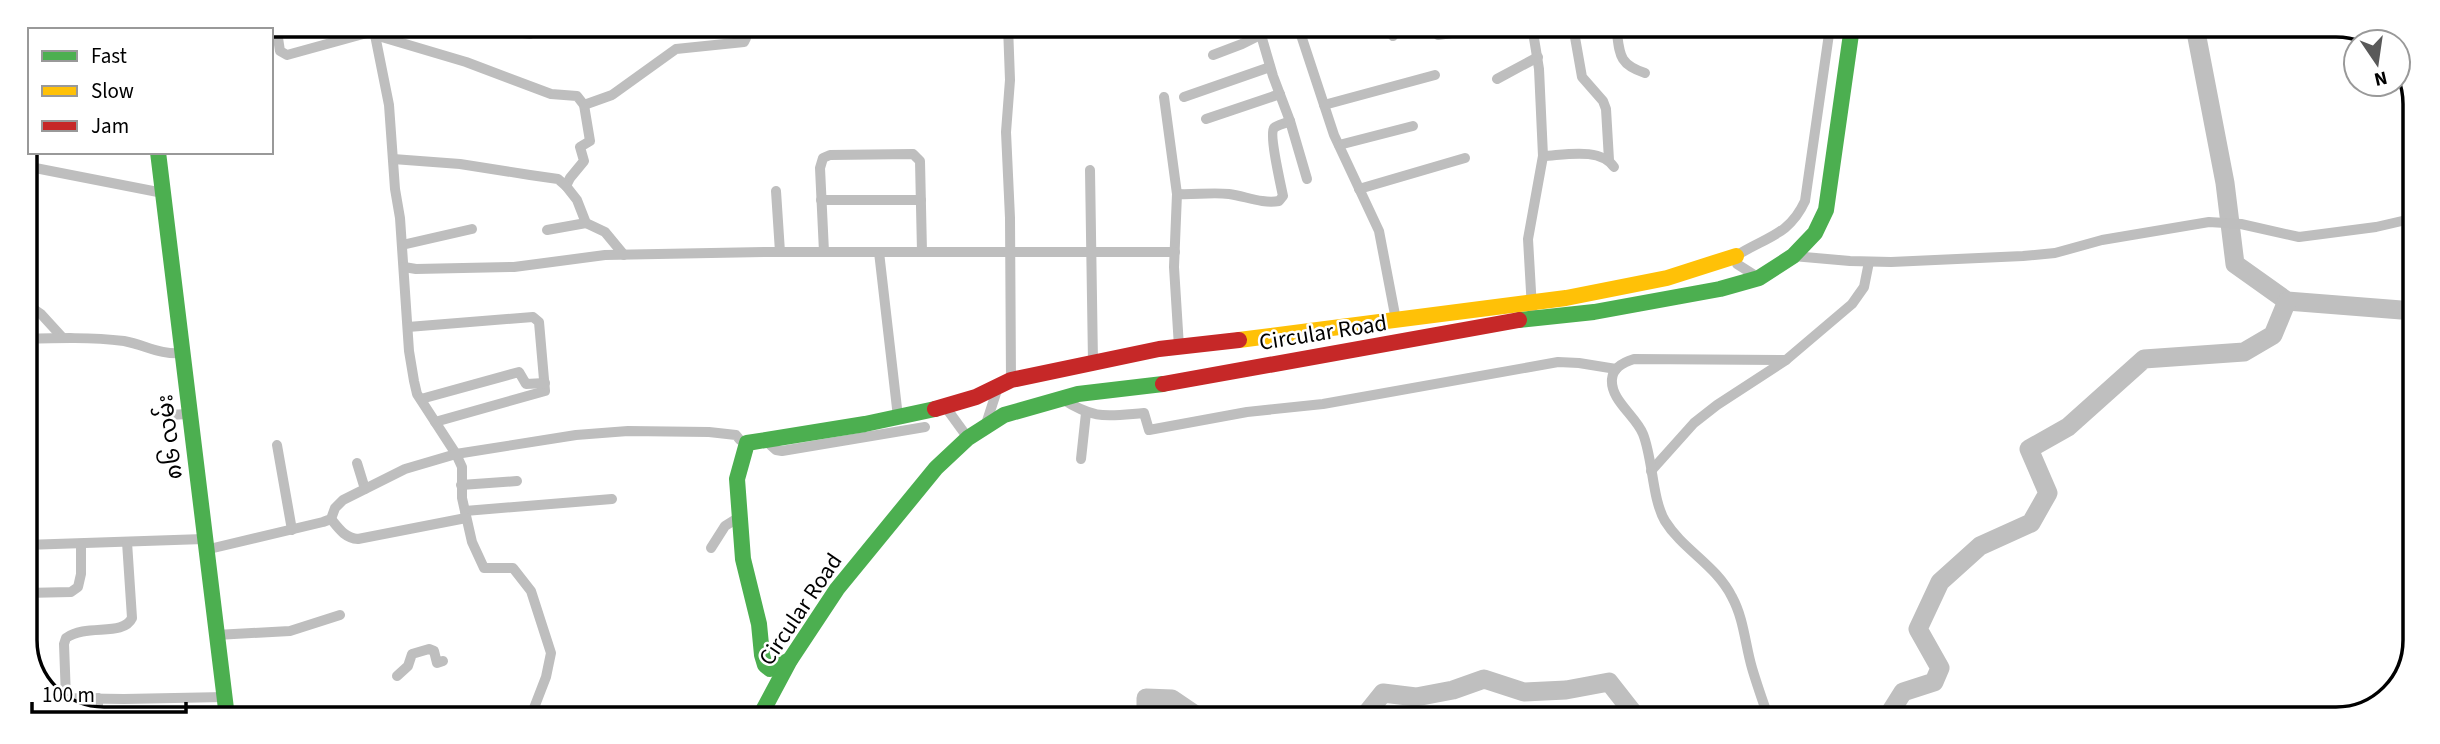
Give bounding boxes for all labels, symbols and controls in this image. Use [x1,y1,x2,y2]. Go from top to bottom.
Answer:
legend [28,28,273,154]
north arrow [2342,28,2412,98]
text: Fast [91,41,127,71]
text: N [2371,64,2390,93]
text: Slow [91,76,134,106]
text: Jam [91,111,129,141]
street label: Circular Road [1257,306,1389,359]
street label: ၈၆ လမ်း [148,392,191,481]
street label: Circular Road [751,547,850,672]
scale bar [32,670,186,714]
text: 100 m [42,680,95,710]

